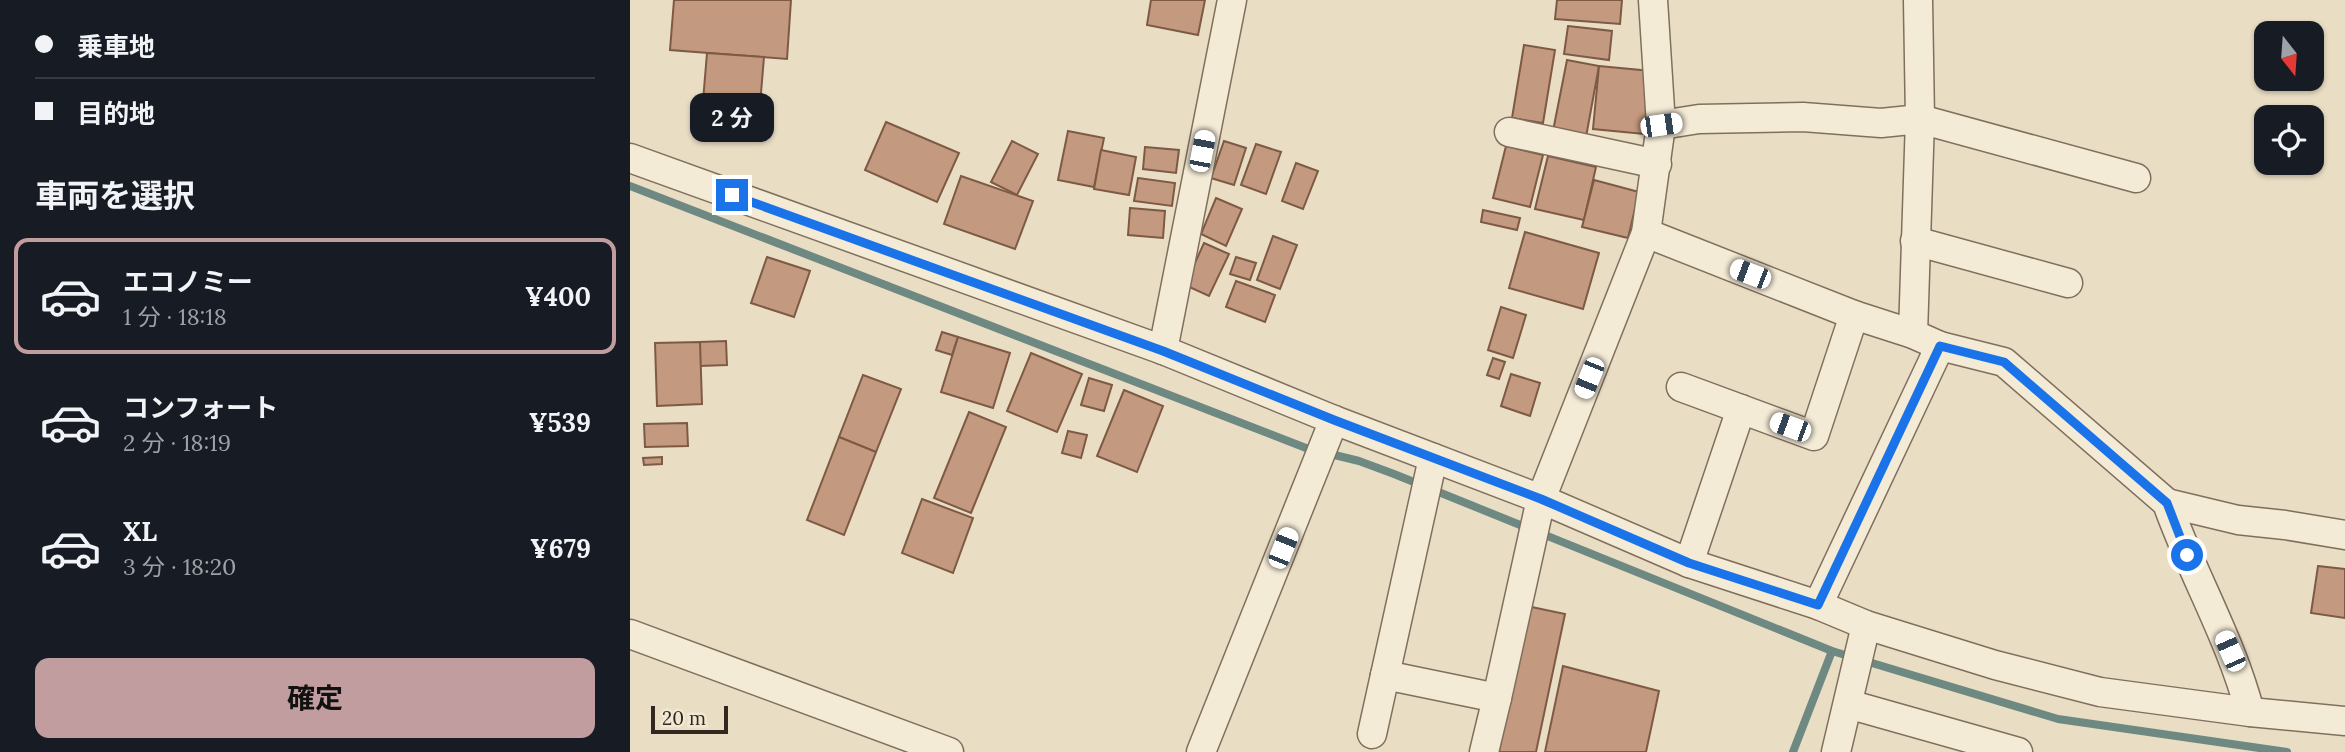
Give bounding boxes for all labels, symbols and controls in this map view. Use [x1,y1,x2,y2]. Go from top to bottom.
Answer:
north arrow [2254,21,2324,91]
map controls [2254,21,2324,175]
text: 乗車地 [77,30,155,63]
callout: 2 分 [690,94,774,142]
text: 目的地 [77,97,155,130]
text: 2 分 [711,103,753,132]
button: locate [2254,105,2324,175]
car [1639,112,1684,138]
car [1188,128,1217,174]
text: 車両を選択 [35,175,195,216]
route end [716,179,748,211]
car [1727,257,1774,291]
icon: car [39,265,102,328]
text: エコノミー [123,265,253,298]
text: ¥400 [525,280,591,313]
text: 1 分 · 18:18 [123,302,227,331]
car [1572,355,1607,401]
icon: car [39,391,102,454]
text: コンフォート [123,391,278,424]
text: ¥539 [529,406,591,439]
car [1767,410,1814,444]
text: 2 分 · 18:19 [123,428,231,457]
text: XL [123,515,157,548]
icon: car [39,517,102,580]
car [1266,525,1301,571]
text: ¥679 [530,532,591,565]
route start [2171,539,2203,571]
text: 3 分 · 18:20 [123,552,236,581]
car [2212,628,2249,674]
button: 確定 [35,658,595,738]
scale bar [651,703,728,735]
text: 20 m [662,706,706,730]

